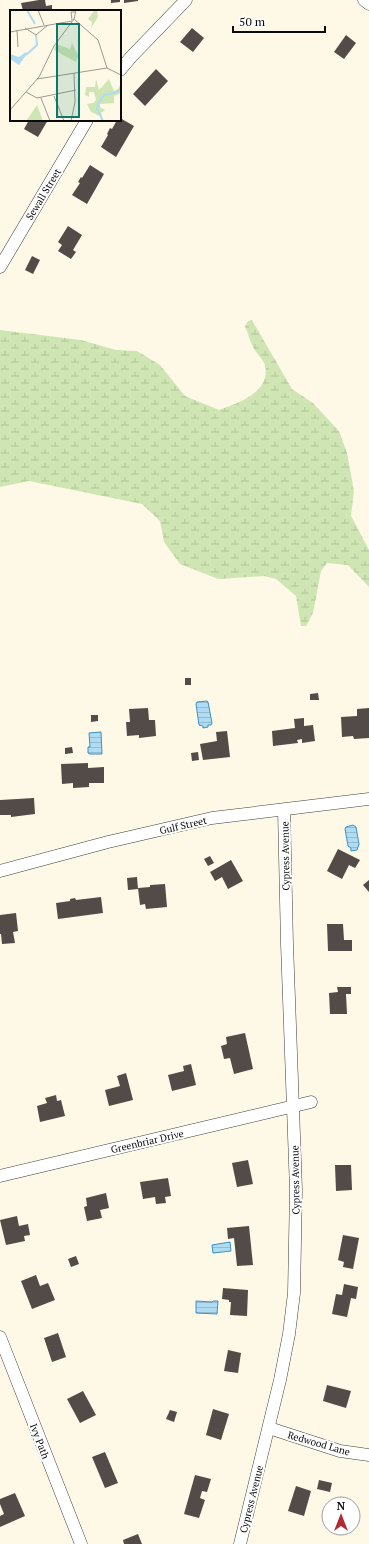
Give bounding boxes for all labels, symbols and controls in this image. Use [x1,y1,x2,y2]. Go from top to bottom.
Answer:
scale bar [233,8,325,34]
inset map [10,10,121,121]
text: 50 m [239,14,266,29]
street label: Sewall Street [23,166,64,222]
street label: Gulf Street [158,814,208,837]
street label: Cypress Avenue [278,821,293,891]
street label: Greenbriar Drive [109,1127,185,1156]
street label: Cypress Avenue [288,1145,303,1215]
street label: Ivy Path [27,1422,52,1461]
street label: Redwood Lane [286,1428,352,1459]
street label: Cypress Avenue [237,1464,266,1534]
north arrow [321,1496,361,1536]
text: N [337,1499,346,1513]

